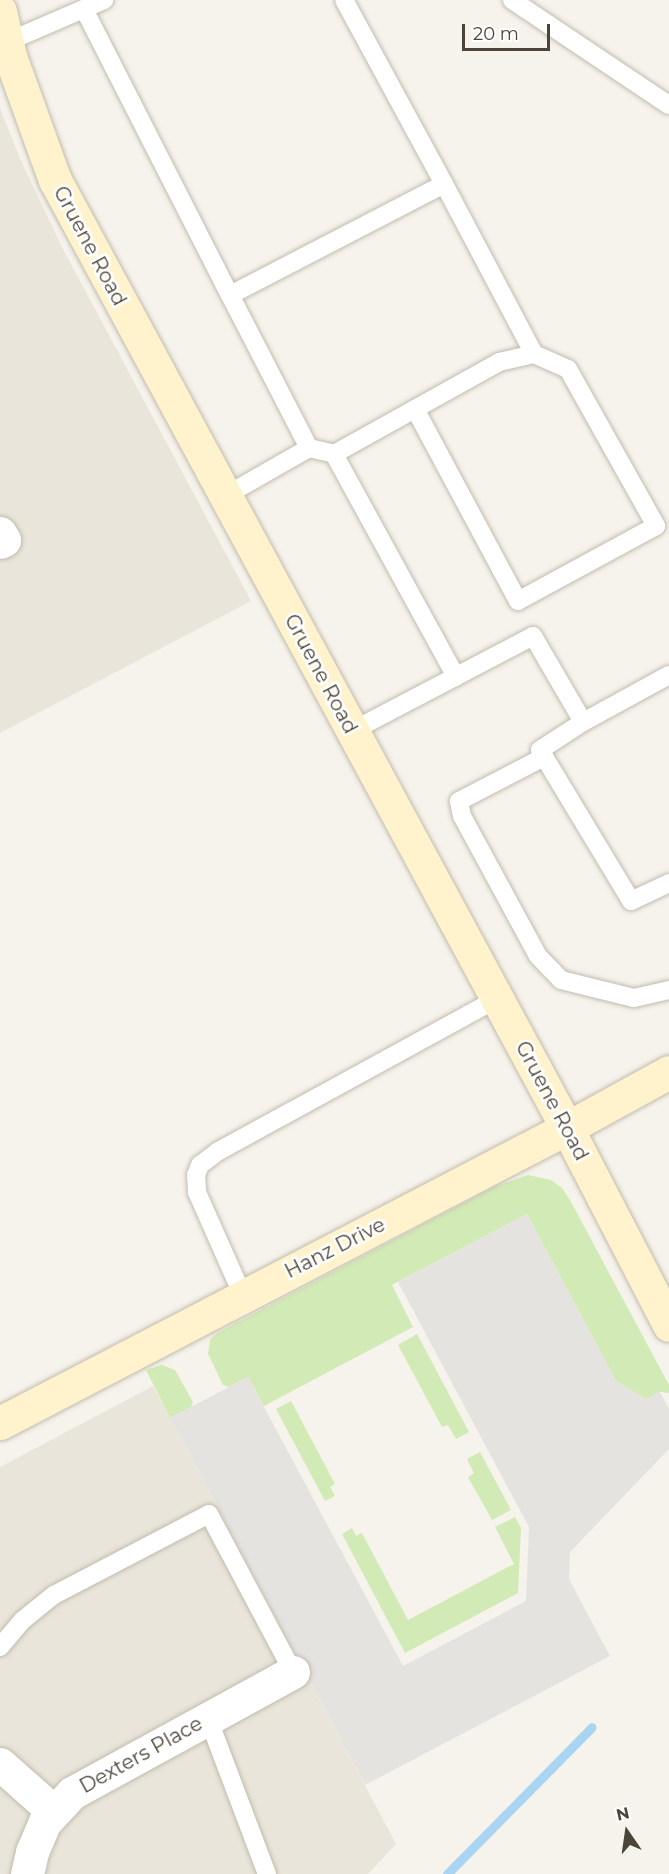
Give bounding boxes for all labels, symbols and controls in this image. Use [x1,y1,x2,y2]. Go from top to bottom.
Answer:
scale bar [465,12,554,50]
text: 20 m [473,23,519,45]
street label: Gruene Road [48,182,132,310]
street label: Gruene Road [279,610,363,738]
street label: Gruene Road [510,1037,594,1165]
street label: Hanz Drive [281,1212,389,1284]
street label: Dexters Place [75,1711,207,1799]
north arrow [597,1802,657,1862]
text: N [614,1803,631,1825]

